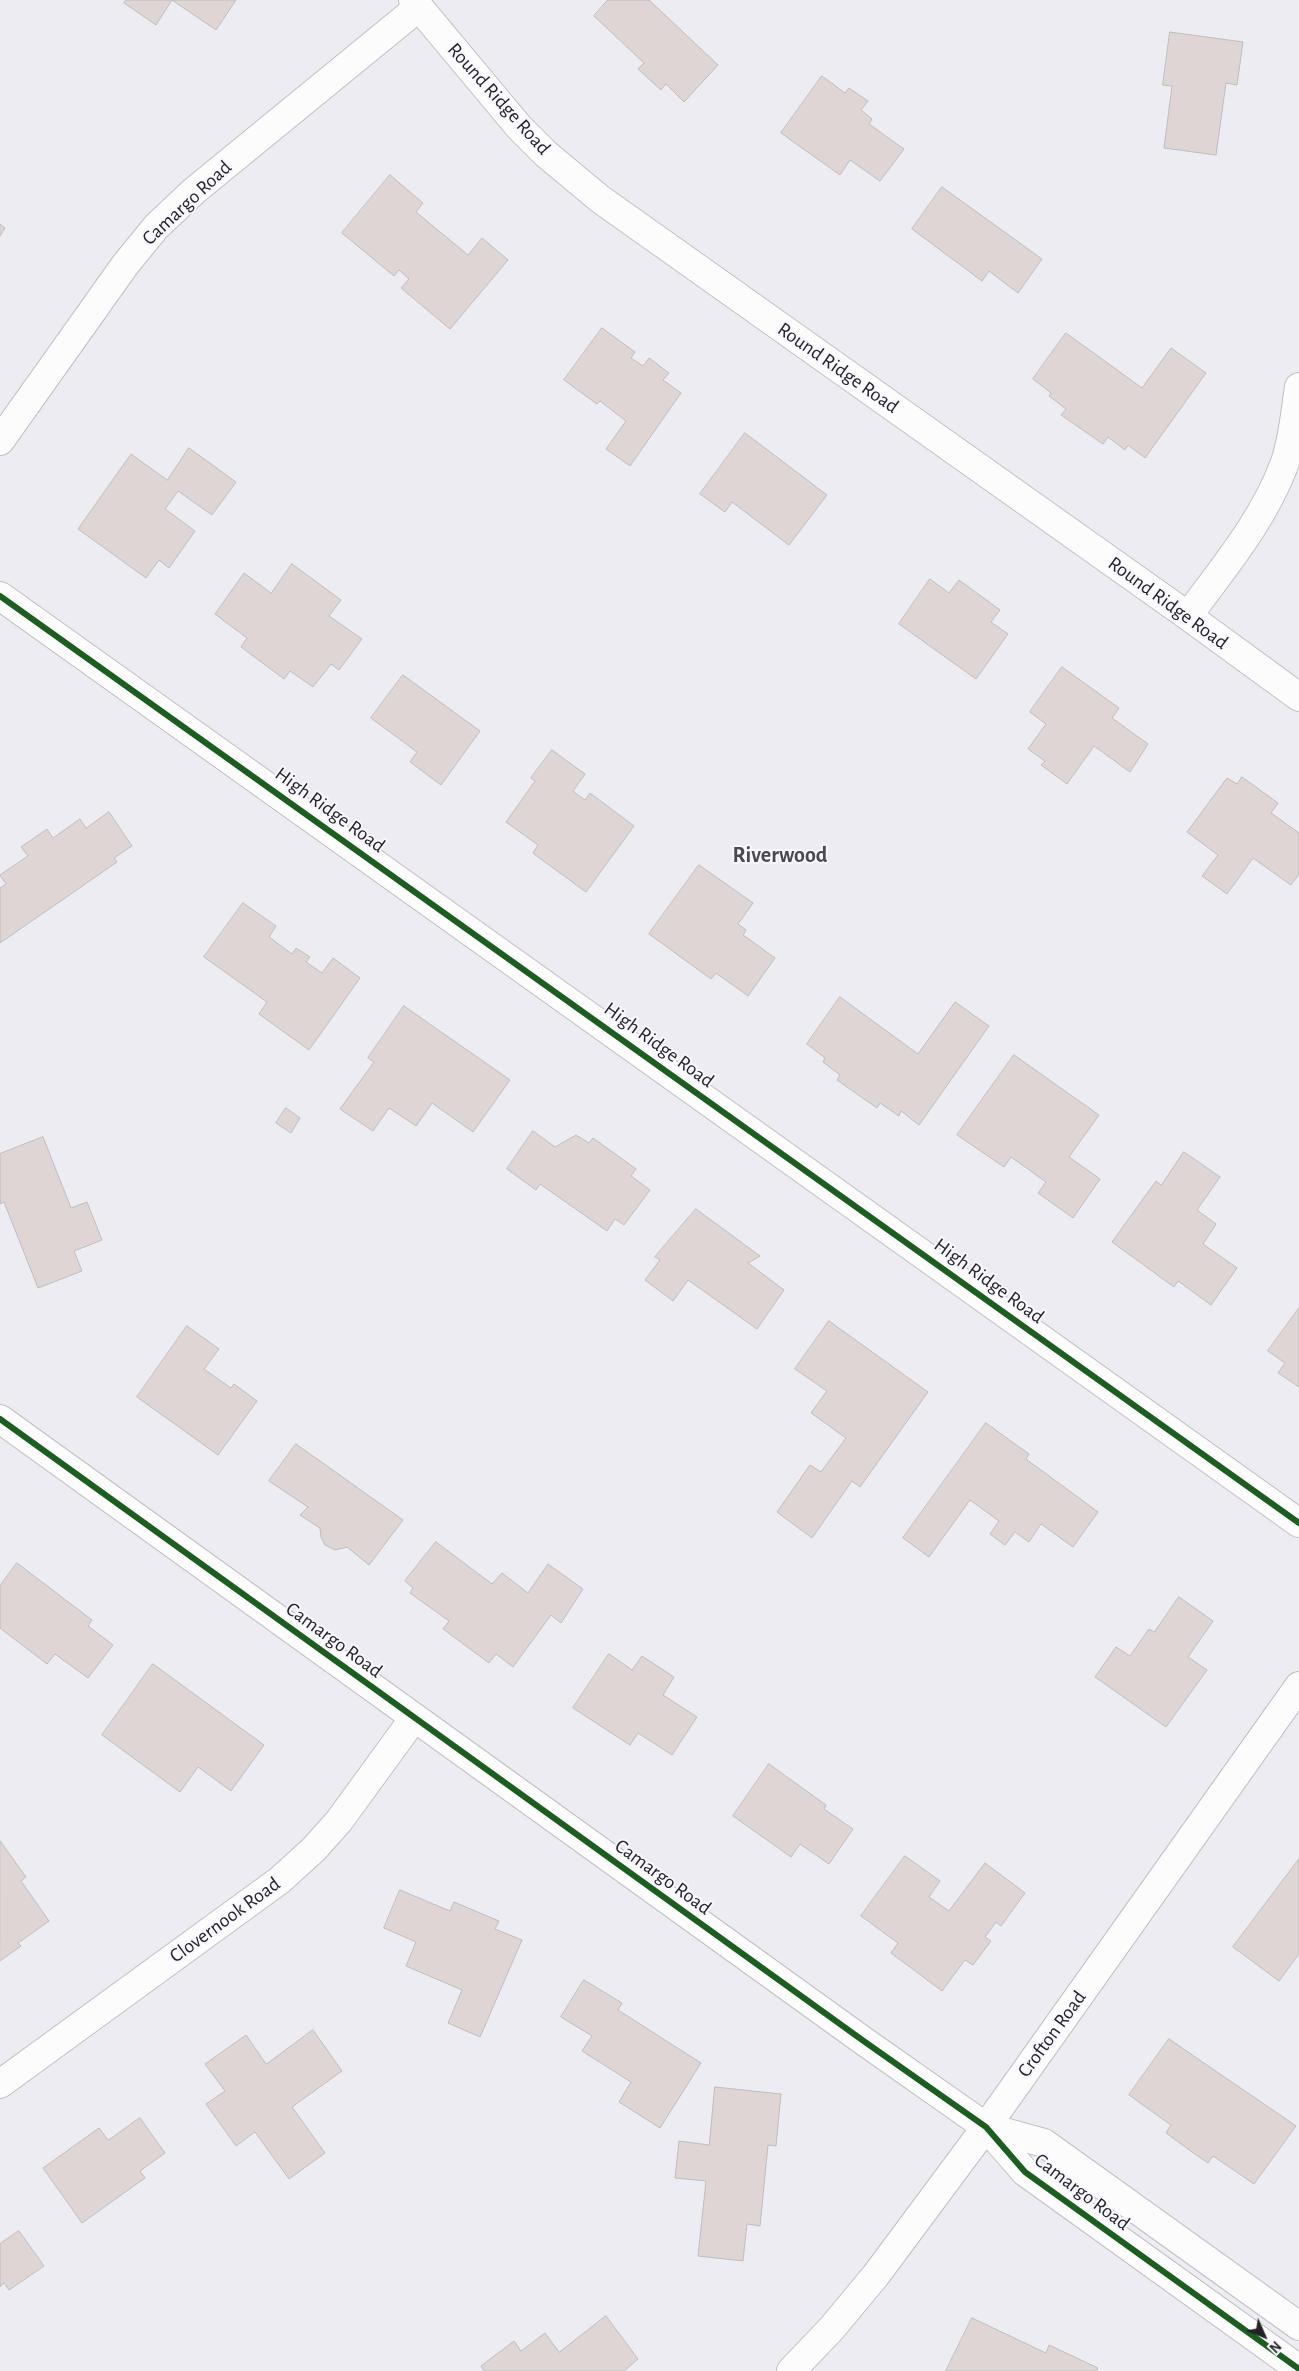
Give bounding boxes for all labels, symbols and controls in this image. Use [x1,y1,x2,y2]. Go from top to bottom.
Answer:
street label: Round Ridge Road [442,38,556,160]
street label: Camargo Road [137,155,237,251]
street label: Round Ridge Road [773,317,903,419]
street label: Round Ridge Road [1103,551,1233,655]
street label: High Ridge Road [270,762,390,858]
district label: Riverwood [733,842,827,868]
street label: High Ridge Road [599,997,719,1093]
street label: High Ridge Road [929,1233,1049,1329]
street label: Camargo Road [281,1597,387,1683]
street label: Camargo Road [610,1834,716,1920]
street label: Clovernook Road [165,1872,285,1968]
street label: Crofton Road [1013,1986,1091,2082]
street label: Camargo Road [1029,2148,1135,2236]
north arrow [1239,2311,1289,2361]
text: N [1266,2338,1283,2355]

